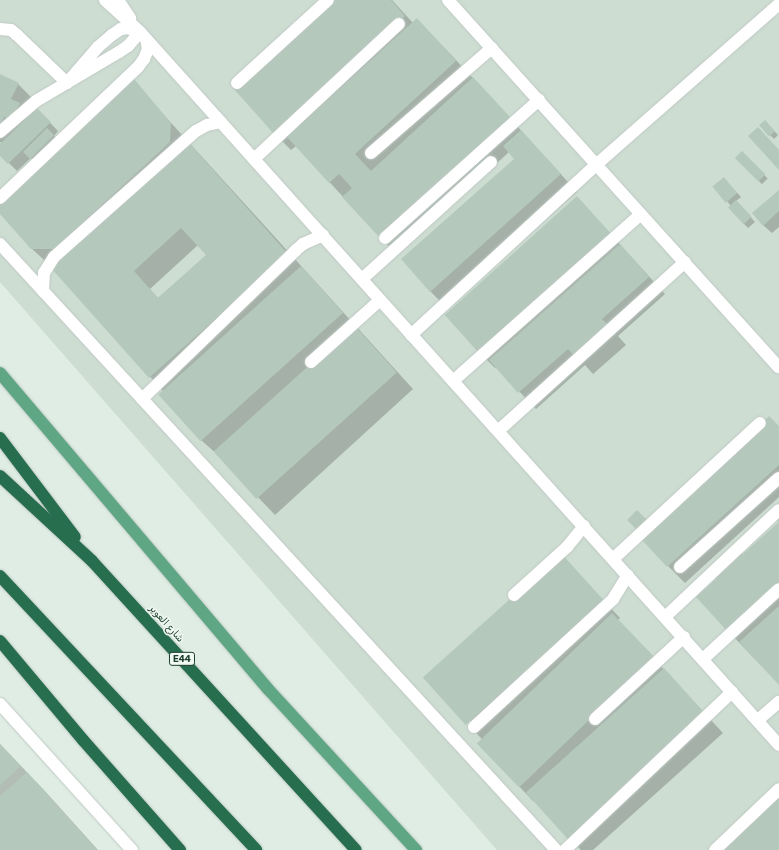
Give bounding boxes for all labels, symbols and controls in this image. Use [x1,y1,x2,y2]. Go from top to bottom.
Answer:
street label: شارع العوير [146,603,186,645]
road number: E44 [168,652,196,666]

